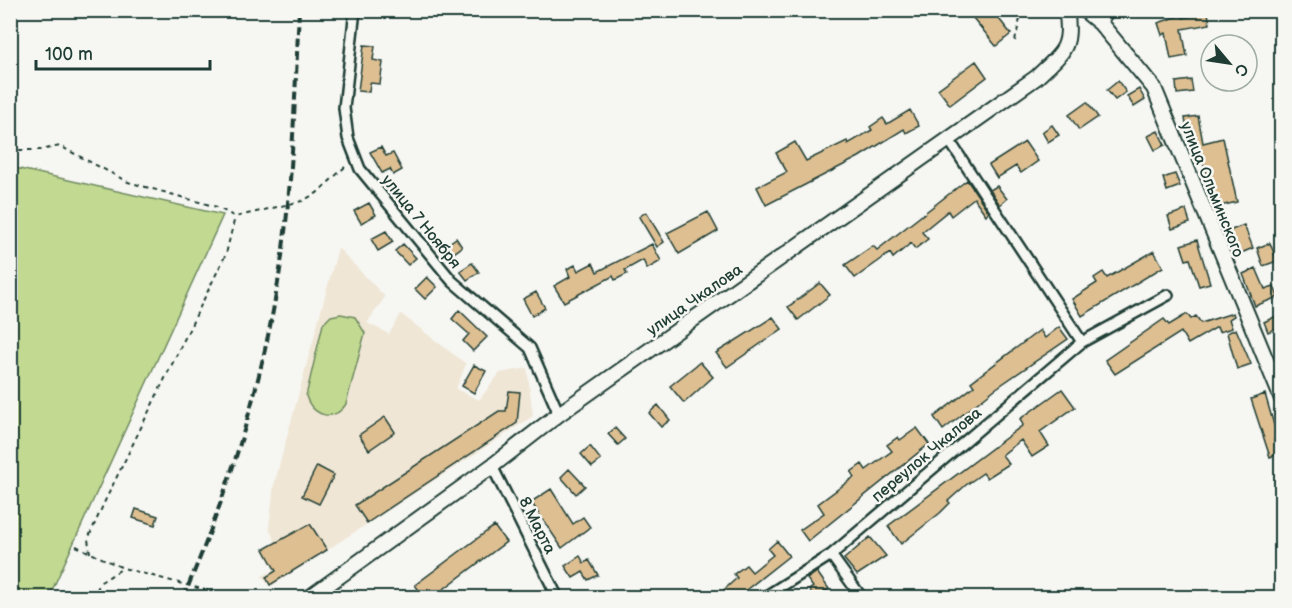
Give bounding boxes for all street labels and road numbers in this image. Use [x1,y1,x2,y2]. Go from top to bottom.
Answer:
street label: улица Ольминского [1176,119,1247,260]
street label: улица 7 Ноября [377,171,465,273]
street label: улица Чкалова [643,260,747,340]
street label: переулок Чкалова [868,403,986,507]
street label: 8 Марта [514,494,559,558]

